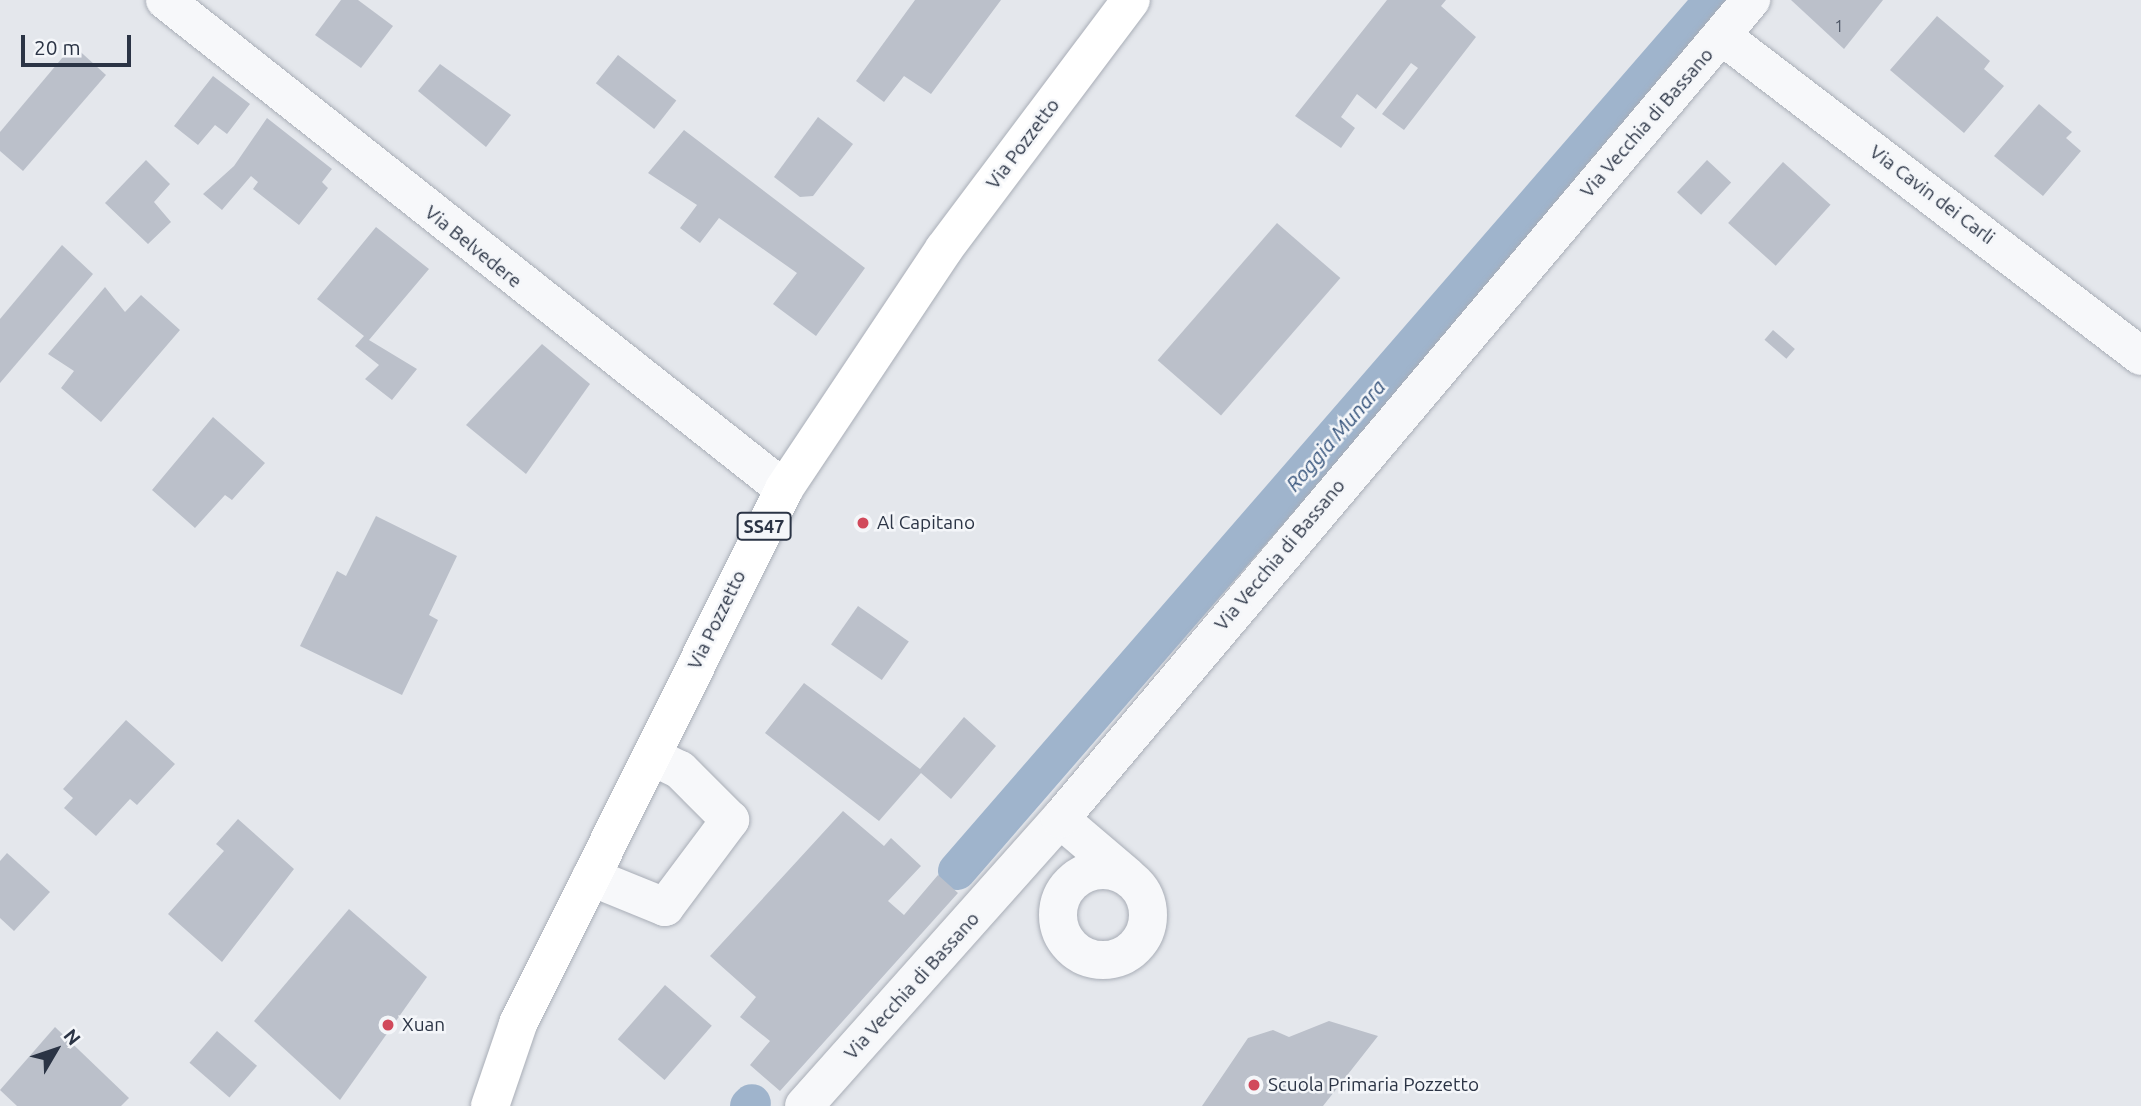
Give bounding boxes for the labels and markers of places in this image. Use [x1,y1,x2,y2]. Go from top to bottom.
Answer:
place label: Al Capitano [877,512,975,534]
marker: Al Capitano [855,515,871,531]
place label: Xuan [402,1014,445,1036]
marker: Xuan [380,1017,396,1033]
place label: Scuola Primaria Pozzetto [1268,1074,1479,1096]
marker: Scuola Primaria Pozzetto [1246,1077,1262,1093]

